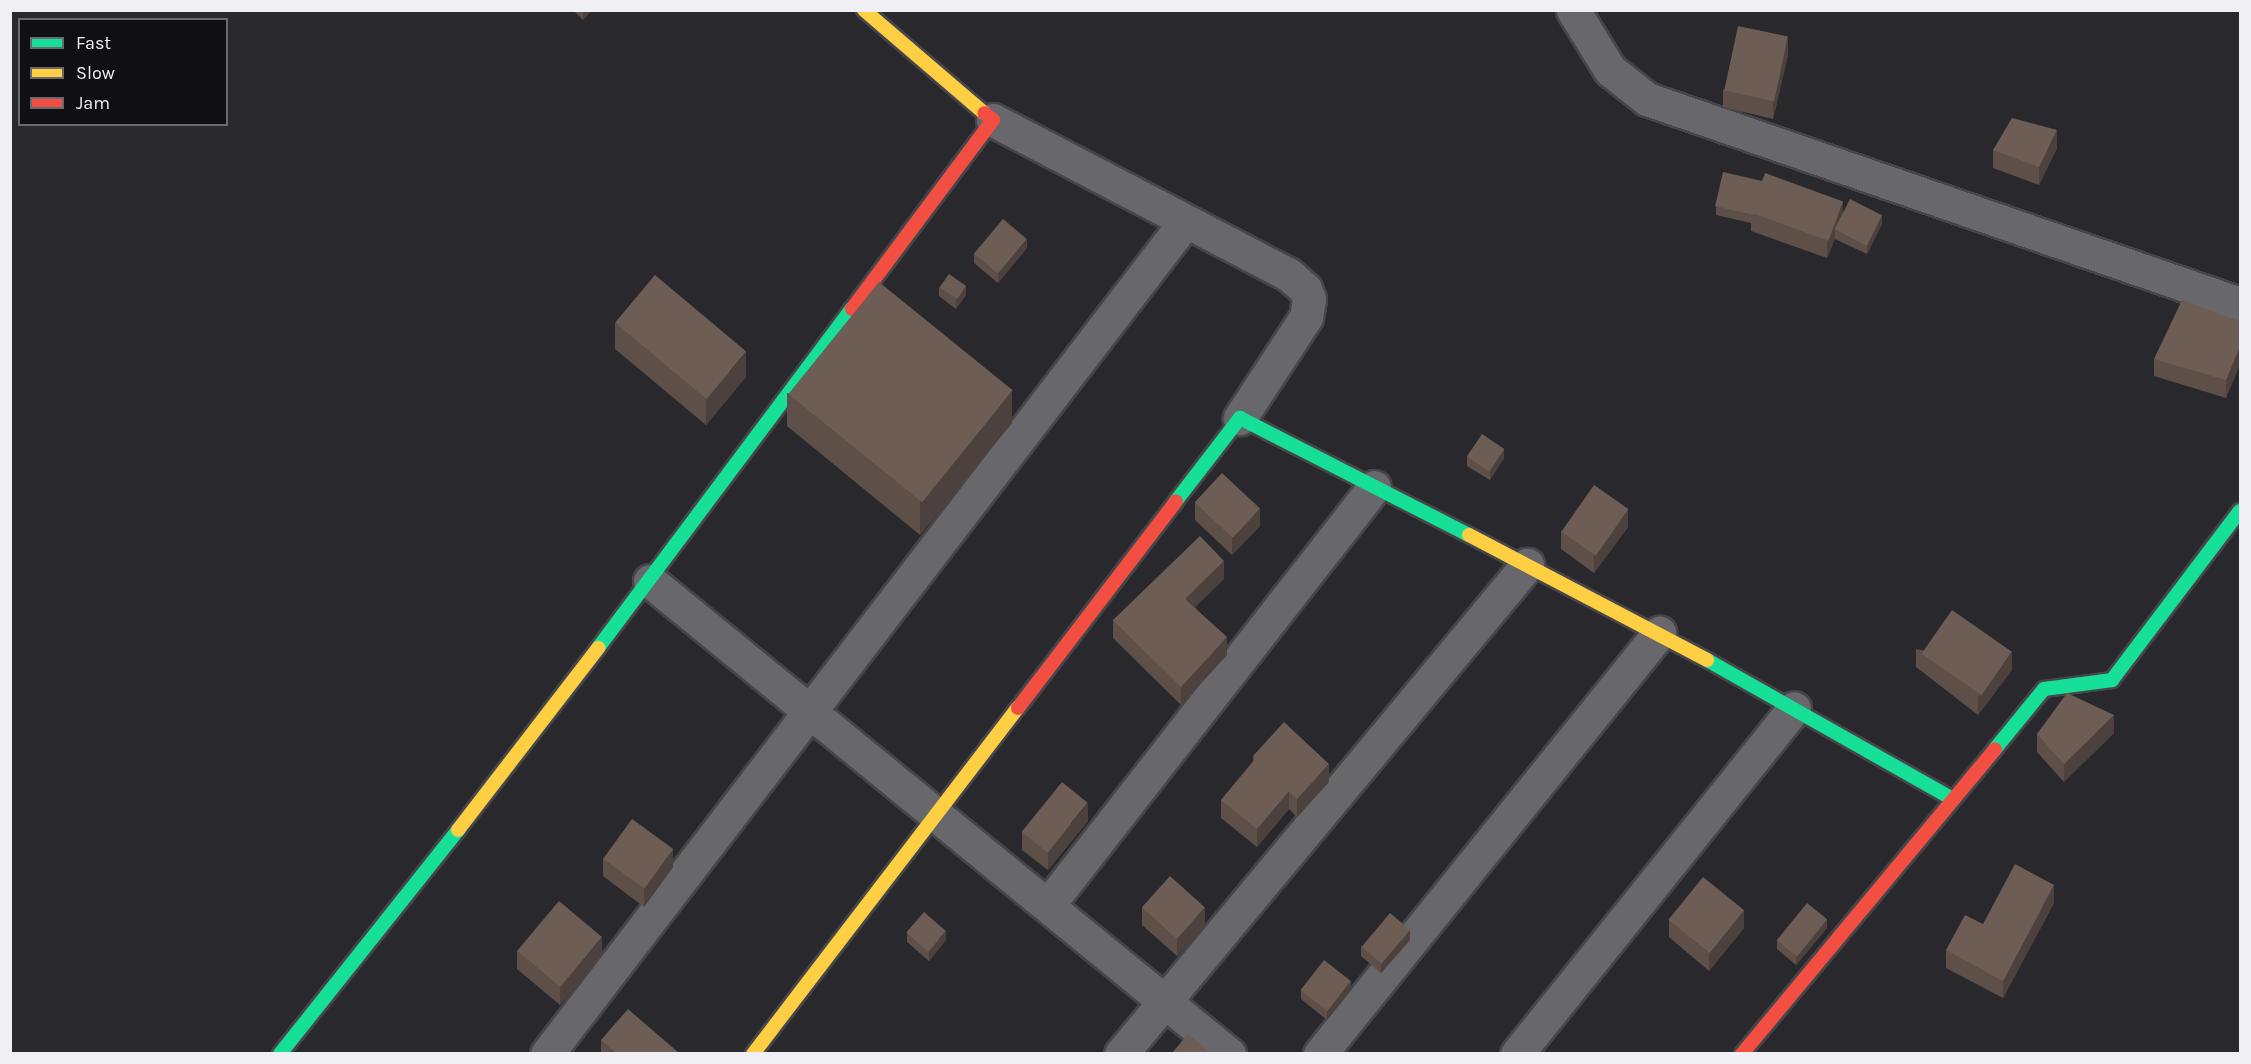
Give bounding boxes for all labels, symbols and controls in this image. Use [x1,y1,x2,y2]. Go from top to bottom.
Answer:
legend [18,18,228,126]
text: Fast [76,32,111,54]
text: Slow [76,62,115,84]
text: Jam [76,92,110,114]

